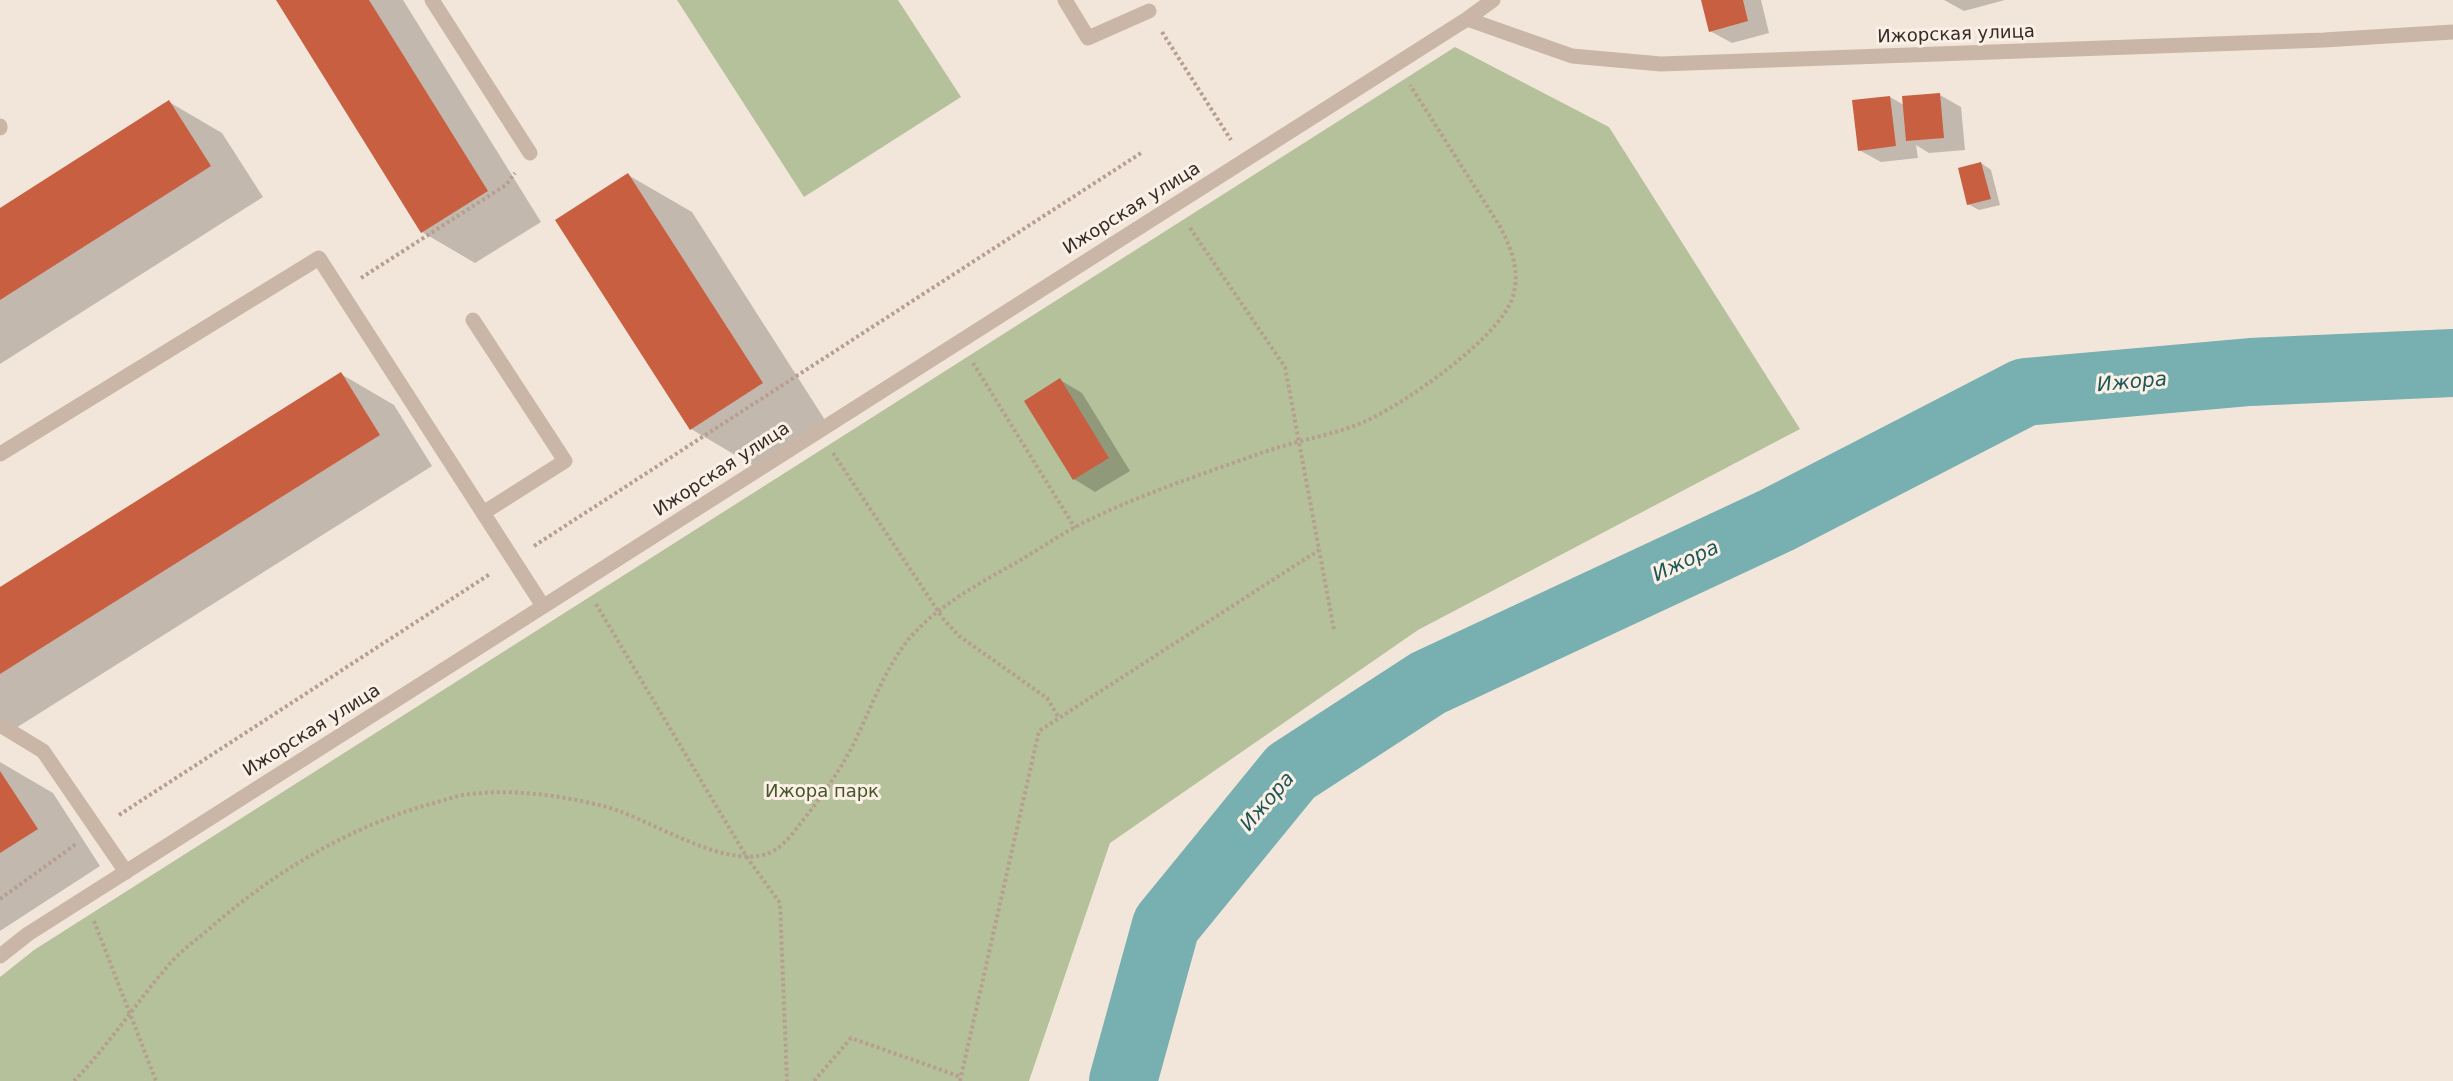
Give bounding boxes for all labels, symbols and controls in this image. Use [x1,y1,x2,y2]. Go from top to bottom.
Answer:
street label: Ижорская улица [1877,21,2035,49]
street label: Ижорская улица [1059,158,1205,260]
water label: Ижора [2096,368,2168,398]
street label: Ижорская улица [650,418,794,522]
water label: Ижора [1649,536,1723,588]
street label: Ижорская улица [239,680,385,782]
water label: Ижора [1236,768,1300,836]
park label: Ижора парк [765,781,879,803]

